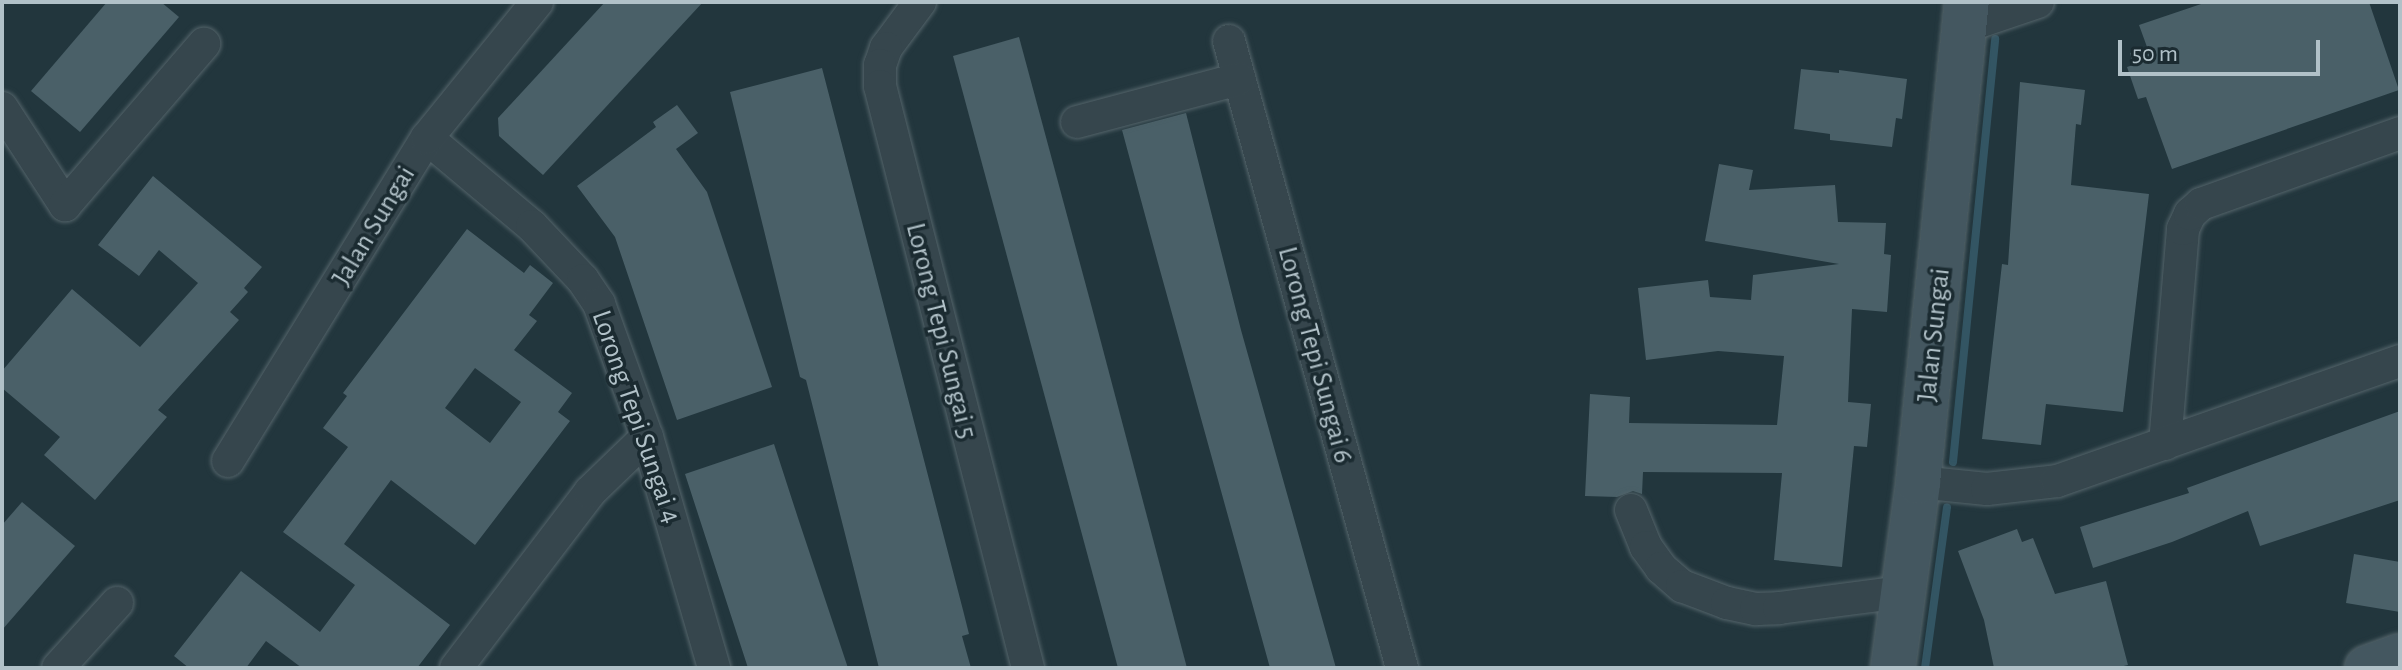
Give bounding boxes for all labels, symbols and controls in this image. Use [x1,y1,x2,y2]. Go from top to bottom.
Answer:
scale bar [2122,24,2324,74]
text: 50 m [2132,42,2178,66]
street label: Jalan Sungai [325,160,423,292]
street label: Lorong Tepi Sungai 5 [898,220,984,442]
street label: Lorong Tepi Sungai 6 [1270,243,1360,467]
street label: Jalan Sungai [1910,266,1958,404]
street label: Lorong Tepi Sungai 4 [584,306,688,528]

